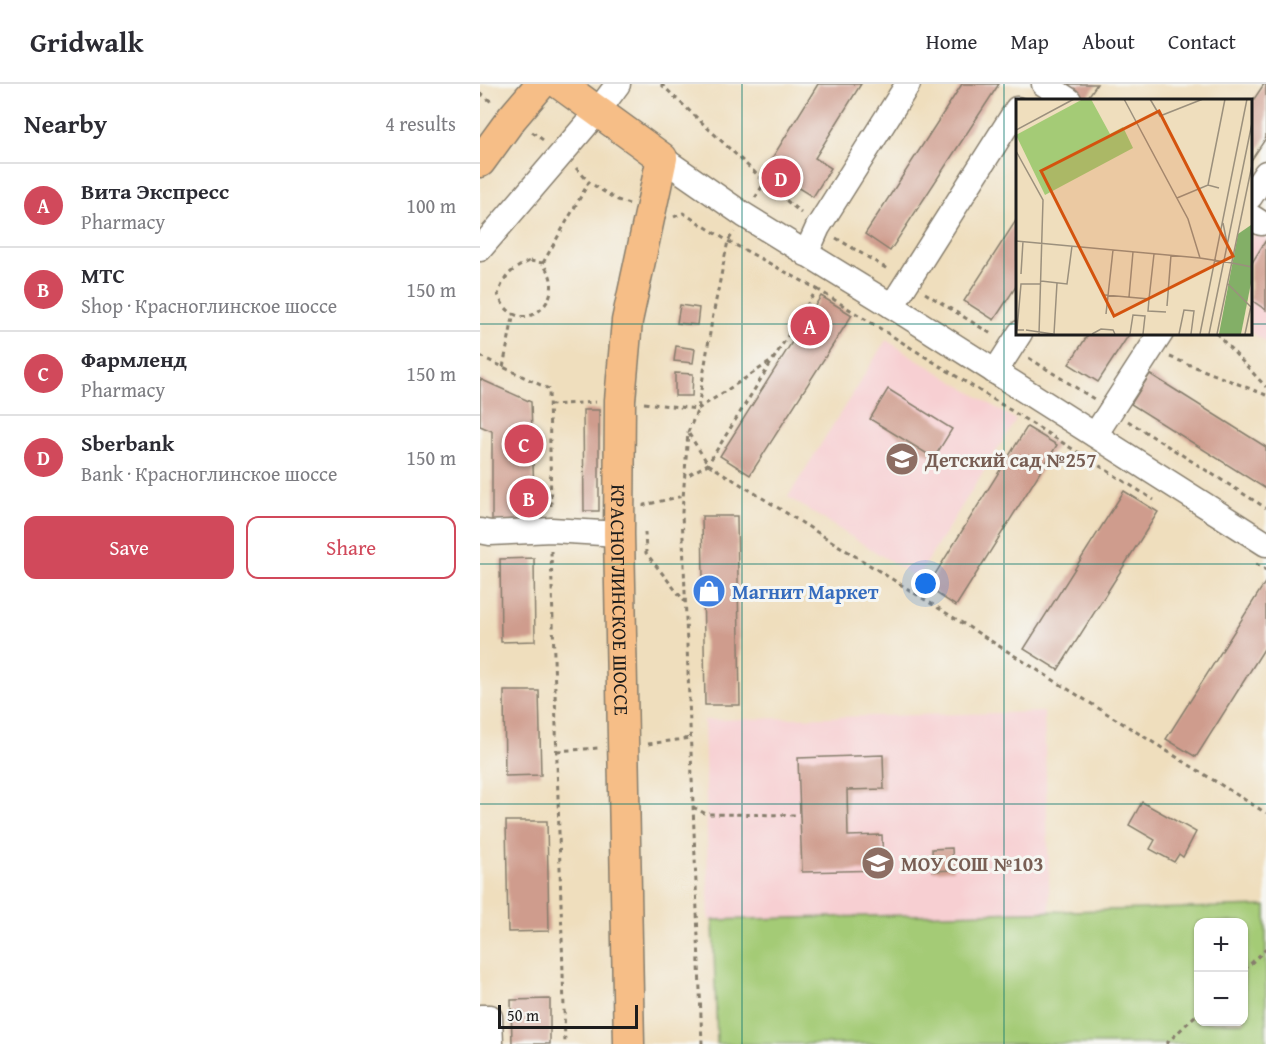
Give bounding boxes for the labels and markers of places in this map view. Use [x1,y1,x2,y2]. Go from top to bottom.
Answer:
pin: D [762,156,800,200]
pin: A [790,304,830,348]
pin: C [504,422,543,466]
school or university icon: Детский сад №257 [884,441,920,477]
place label: Детский сад №257 [924,445,1097,474]
pin: B [509,476,548,520]
shop icon: Магнит Маркет [691,573,727,609]
place label: Магнит Маркет [732,577,879,606]
school or university icon: МОУ СОШ №103 [860,845,896,881]
place label: МОУ СОШ №103 [901,849,1044,878]

